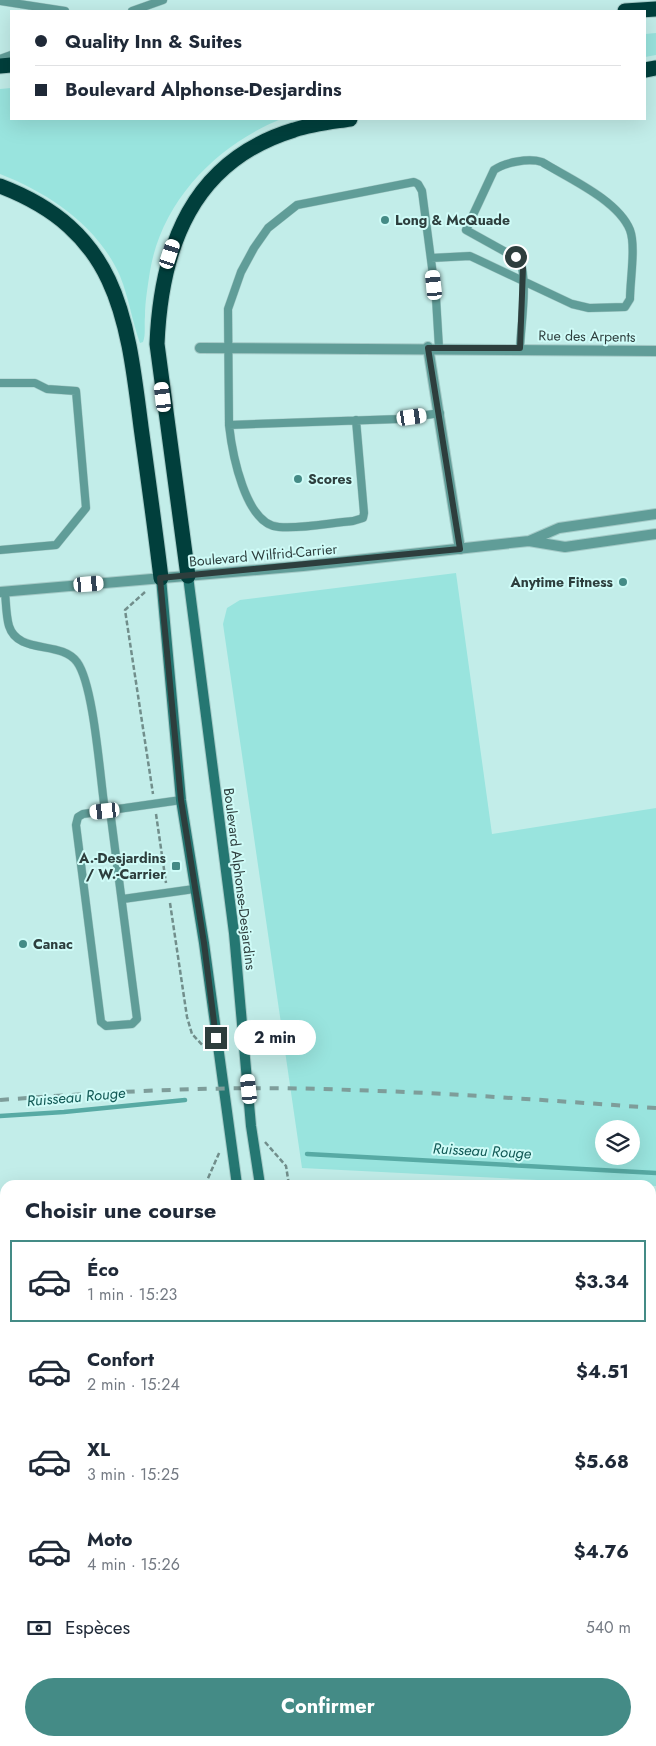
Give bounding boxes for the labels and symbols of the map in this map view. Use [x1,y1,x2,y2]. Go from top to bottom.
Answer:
place label: Long & McQuade [395,210,510,230]
marker: Long & McQuade [379,214,391,226]
car [158,237,181,271]
route start [505,246,527,268]
car [424,269,443,301]
street label: Rue des Arpents [538,325,636,347]
car [153,381,172,413]
car [396,407,427,427]
place label: Scores [308,469,352,489]
marker: Scores [292,473,304,485]
street label: Boulevard Wilfrid-Carrier [188,539,338,571]
place label: Anytime Fitness [510,572,614,592]
car [73,575,104,593]
marker: Anytime Fitness [617,576,629,588]
street label: Boulevard Alphonse-Desjardins [219,787,261,972]
car [89,802,120,820]
place label: A.-Desjardins / W.-Carrier [78,848,167,884]
marker: A.-Desjardins / W.-Carrier [170,860,182,872]
place label: Canac [33,934,73,954]
marker: Canac [17,938,29,950]
callout: 2 min [234,1020,316,1056]
route end [205,1027,227,1049]
car [239,1073,258,1105]
water label: Ruisseau Rouge [26,1082,127,1112]
water label: Ruisseau Rouge [432,1137,532,1165]

